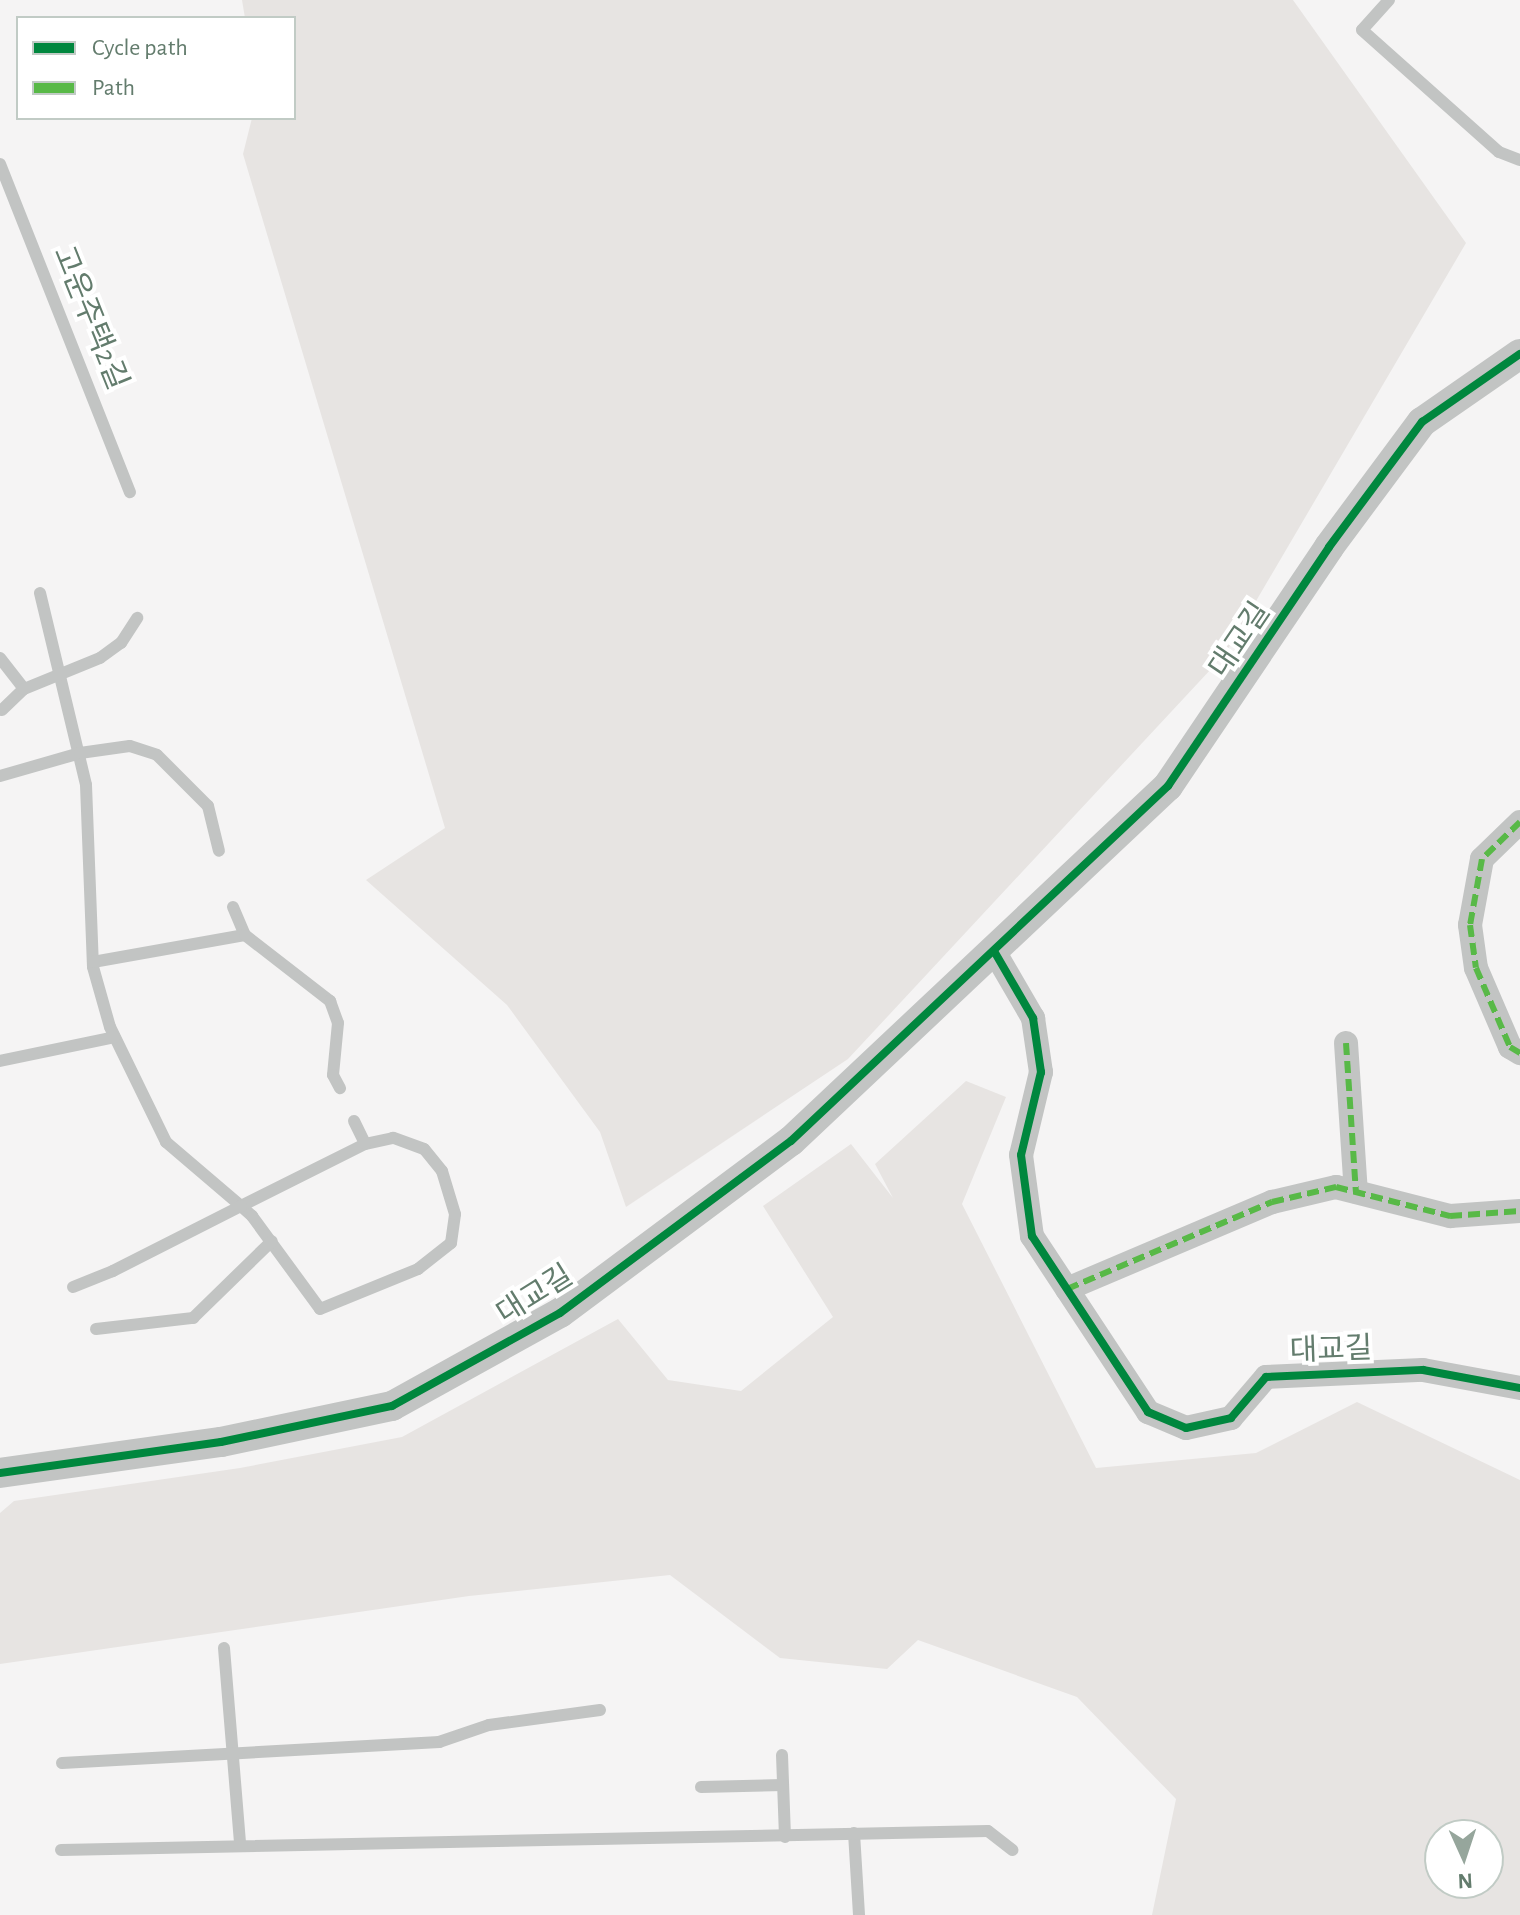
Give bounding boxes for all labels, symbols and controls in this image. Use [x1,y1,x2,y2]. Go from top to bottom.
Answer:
legend [16,16,296,120]
text: Cycle path [92,36,188,60]
text: Path [92,76,135,100]
street label: 고운주택2길 [45,241,135,395]
street label: 대교길 [1202,596,1278,684]
street label: 대교길 [490,1258,580,1332]
street label: 대교길 [1289,1331,1373,1369]
north arrow [1424,1819,1504,1899]
text: N [1457,1870,1473,1892]

